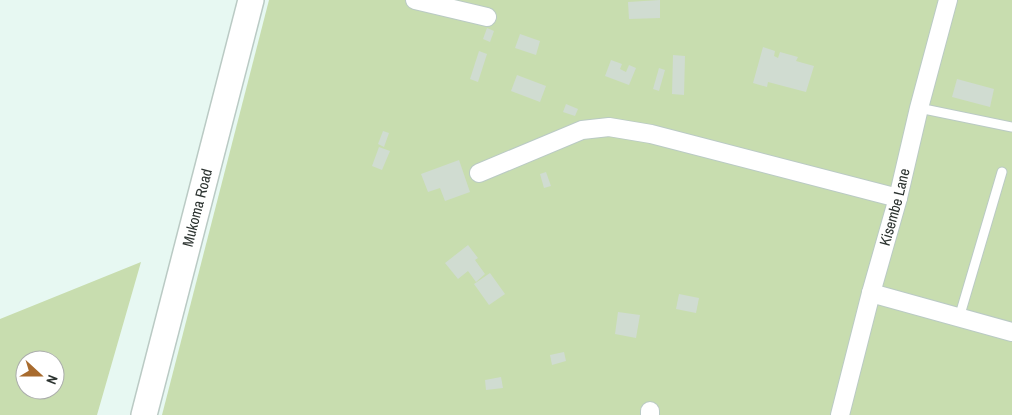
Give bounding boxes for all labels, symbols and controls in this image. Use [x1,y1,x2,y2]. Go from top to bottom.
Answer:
street label: Mukoma Road [177,166,217,249]
street label: Kisembe Lane [874,166,915,248]
north arrow [15,350,65,400]
text: N [42,373,62,387]

